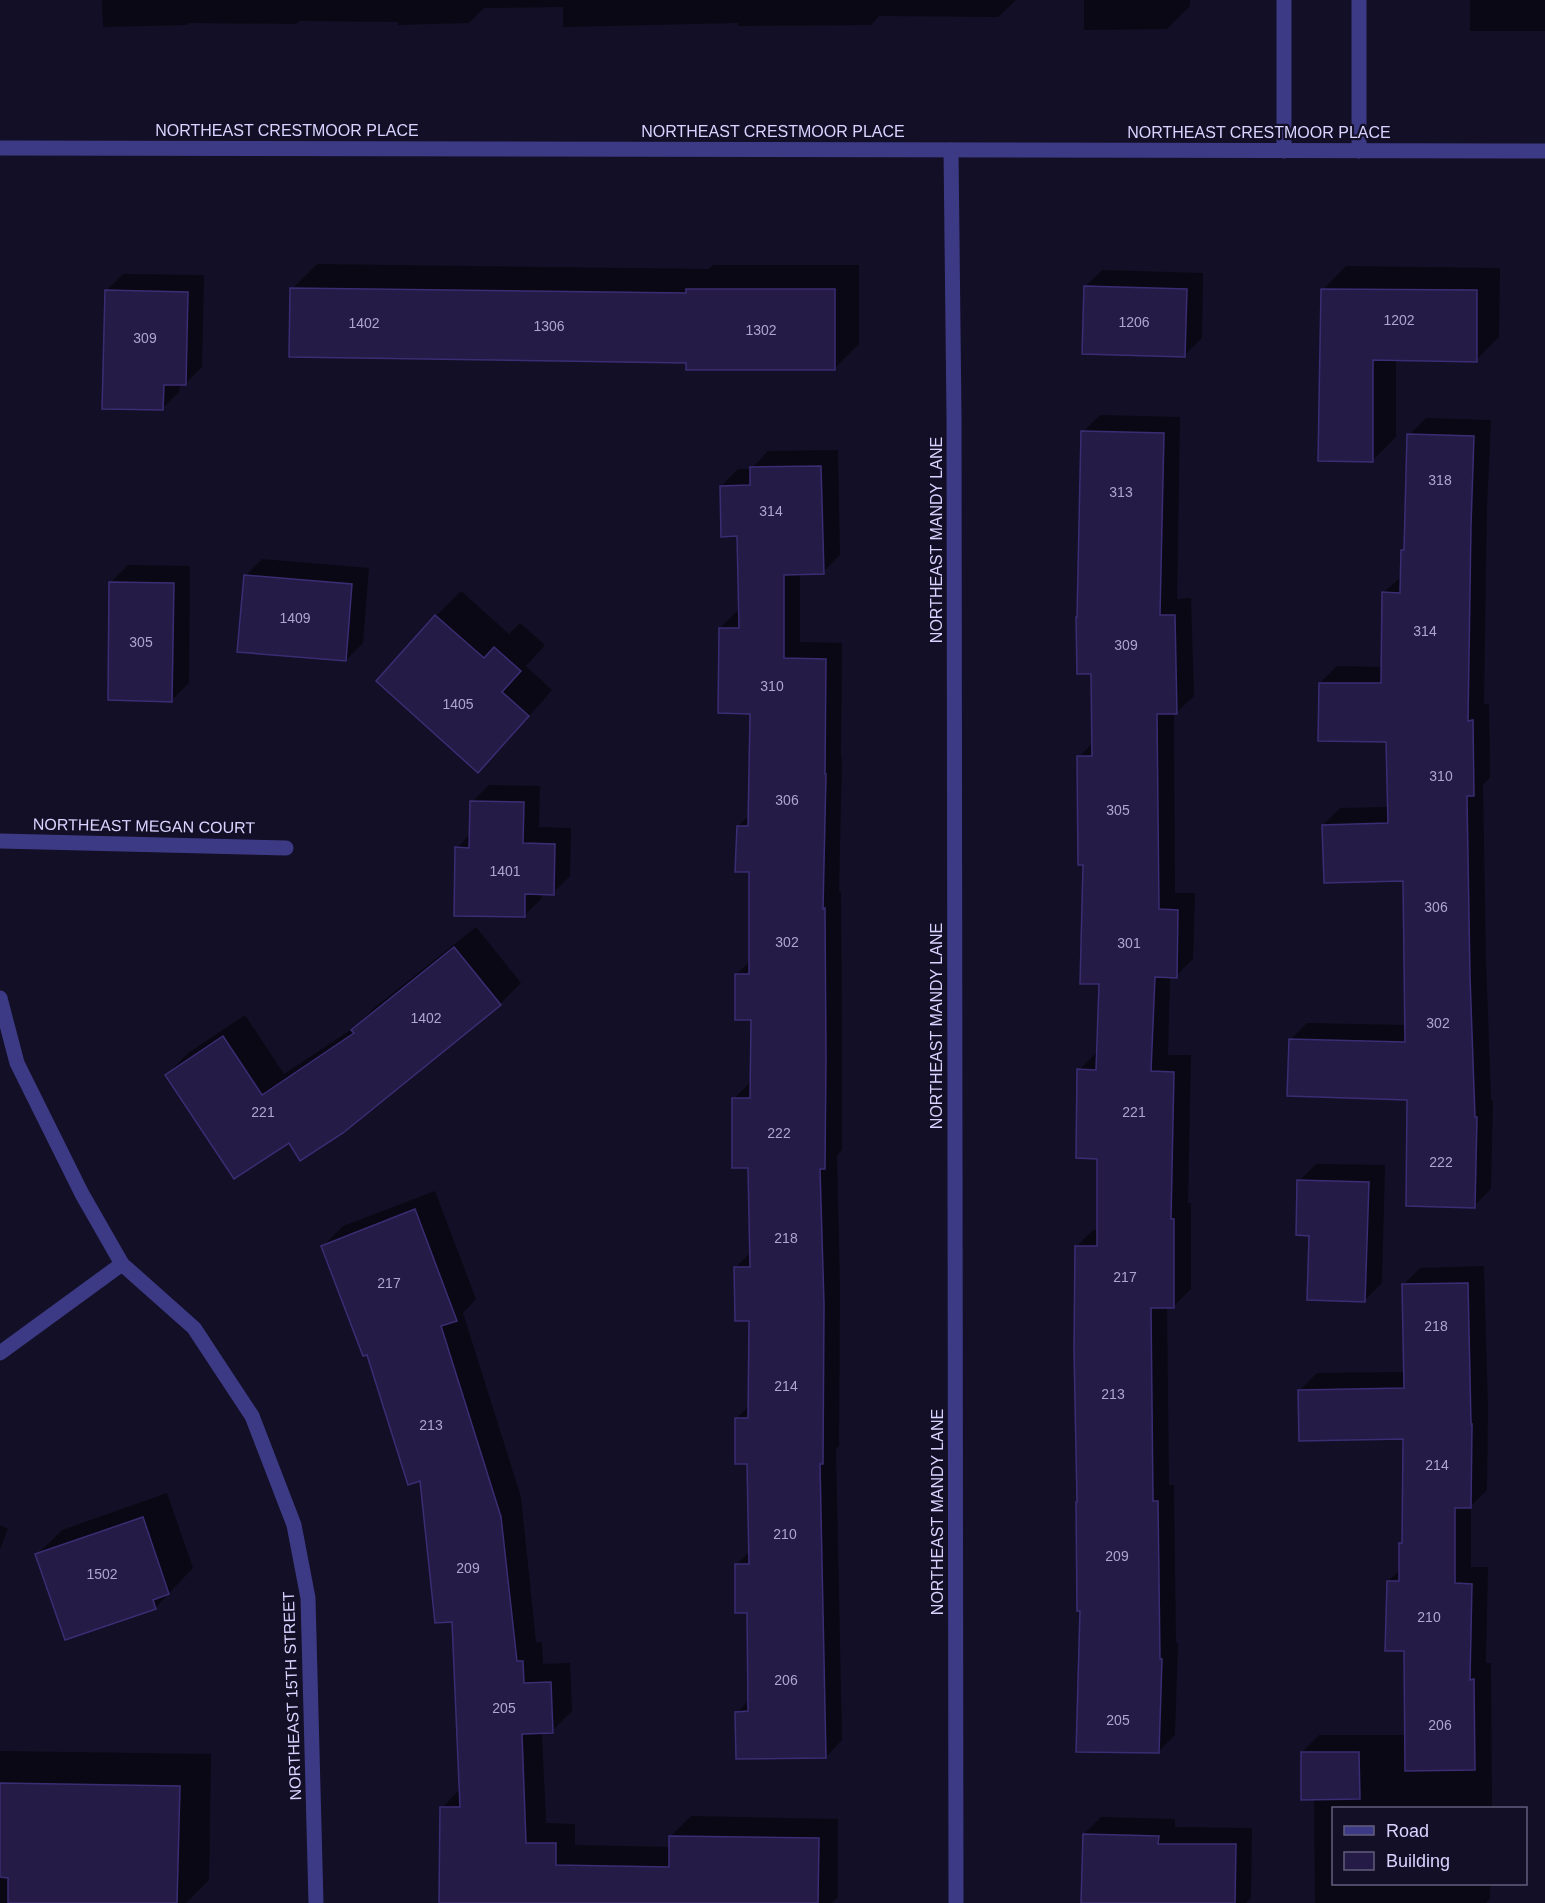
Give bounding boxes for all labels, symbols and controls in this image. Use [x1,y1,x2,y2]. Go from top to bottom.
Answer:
street label: NORTHEAST CRESTMOOR PLACE [155,122,419,139]
street label: NORTHEAST CRESTMOOR PLACE [641,123,905,140]
street label: NORTHEAST CRESTMOOR PLACE [1127,124,1391,141]
house number: 1202 [1383,312,1415,328]
house number: 1206 [1118,314,1150,330]
house number: 1402 [348,315,380,331]
house number: 1306 [533,318,565,334]
house number: 1302 [745,322,777,338]
house number: 309 [133,330,157,346]
street label: NORTHEAST MANDY LANE [928,437,945,643]
house number: 318 [1428,472,1452,488]
house number: 313 [1109,484,1133,500]
house number: 314 [759,503,783,519]
house number: 1409 [279,610,311,626]
house number: 314 [1413,623,1437,639]
house number: 305 [129,634,153,650]
house number: 309 [1114,637,1138,653]
house number: 310 [760,678,784,694]
house number: 1405 [442,696,474,712]
house number: 310 [1429,768,1453,784]
house number: 306 [775,792,799,808]
house number: 305 [1106,802,1130,818]
street label: NORTHEAST MEGAN COURT [33,816,255,836]
house number: 1401 [489,863,521,879]
house number: 306 [1424,899,1448,915]
street label: NORTHEAST MANDY LANE [928,923,945,1129]
house number: 302 [775,934,799,950]
house number: 301 [1117,935,1141,951]
house number: 1402 [410,1010,442,1026]
house number: 302 [1426,1015,1450,1031]
house number: 221 [251,1104,275,1120]
house number: 221 [1122,1104,1146,1120]
house number: 222 [767,1125,791,1141]
house number: 222 [1429,1154,1453,1170]
house number: 218 [774,1230,798,1246]
house number: 217 [1113,1269,1137,1285]
house number: 217 [377,1275,401,1291]
house number: 218 [1424,1318,1448,1334]
house number: 214 [774,1378,798,1394]
house number: 213 [1101,1386,1125,1402]
street label: NORTHEAST MANDY LANE [929,1409,946,1615]
house number: 213 [419,1417,443,1433]
house number: 214 [1425,1457,1449,1473]
house number: 210 [773,1526,797,1542]
house number: 209 [1105,1548,1129,1564]
house number: 209 [456,1560,480,1576]
house number: 1502 [86,1566,118,1582]
street label: NORTHEAST 15TH STREET [280,1591,304,1801]
house number: 210 [1417,1609,1441,1625]
house number: 206 [774,1672,798,1688]
house number: 205 [492,1700,516,1716]
house number: 205 [1106,1712,1130,1728]
house number: 206 [1428,1717,1452,1733]
legend [1332,1807,1527,1885]
text: Road [1386,1821,1429,1841]
text: Building [1386,1851,1450,1871]

